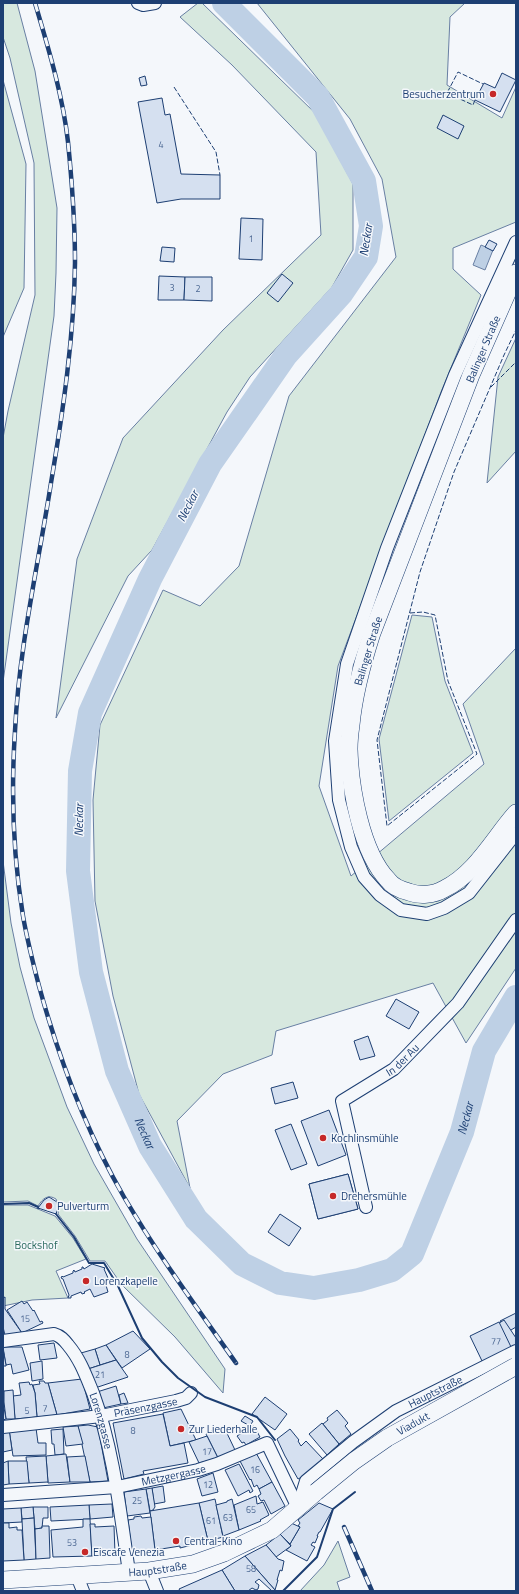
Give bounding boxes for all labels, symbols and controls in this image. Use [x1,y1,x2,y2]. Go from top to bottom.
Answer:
place label: Besucherzentrum [403,86,485,102]
marker: Besucherzentrum [488,89,498,99]
house number: 4 [158,138,164,151]
water label: Neckar [354,220,378,258]
house number: 1 [248,232,254,245]
house number: 3 [169,281,175,294]
house number: 2 [195,282,201,295]
street label: Balinger Straße [462,313,505,385]
water label: Neckar [172,485,204,525]
street label: Balinger Straße [350,614,386,688]
water label: Neckar [69,801,88,837]
street label: In der Au [383,1040,423,1080]
water label: Neckar [452,1098,479,1137]
water label: Neckar [130,1114,161,1155]
place label: Kochlinsmühle [331,1130,399,1146]
marker: Kochlinsmühle [318,1133,328,1143]
place label: Drehersmühle [341,1188,407,1204]
marker: Drehersmühle [328,1191,338,1201]
place label: Pulverturm [57,1198,109,1214]
marker: Pulverturm [44,1201,54,1211]
park label: Bockshof [14,1237,58,1253]
place label: Lorenzkapelle [94,1273,158,1289]
marker: Lorenzkapelle [81,1276,91,1286]
house number: 15 [20,1312,30,1325]
house number: 77 [491,1335,501,1348]
house number: 8 [124,1348,130,1361]
house number: 21 [95,1368,105,1381]
street label: Hauptstraße [405,1371,465,1412]
street label: Lorenzgasse [85,1390,117,1451]
street label: Präsenzgasse [112,1393,179,1421]
house number: 7 [42,1402,48,1415]
house number: 5 [24,1404,30,1417]
street label: Viadukt [394,1408,432,1439]
place label: Zur Liederhalle [189,1421,258,1437]
house number: 8 [130,1424,136,1437]
marker: Zur Liederhalle [176,1424,186,1434]
house number: 17 [202,1445,212,1458]
street label: Metzgergasse [140,1460,208,1490]
house number: 16 [250,1463,260,1476]
house number: 12 [203,1478,213,1491]
house number: 25 [132,1494,142,1507]
house number: 65 [246,1503,256,1516]
house number: 63 [223,1511,233,1524]
house number: 61 [206,1514,216,1527]
place label: Central-Kino [184,1533,242,1549]
house number: 53 [67,1536,77,1549]
marker: Central-Kino [171,1536,181,1546]
place label: Eiscafe Venezia [93,1544,165,1560]
marker: Eiscafe Venezia [80,1547,90,1557]
street label: Hauptstraße [128,1557,188,1580]
house number: 58 [246,1562,256,1575]

